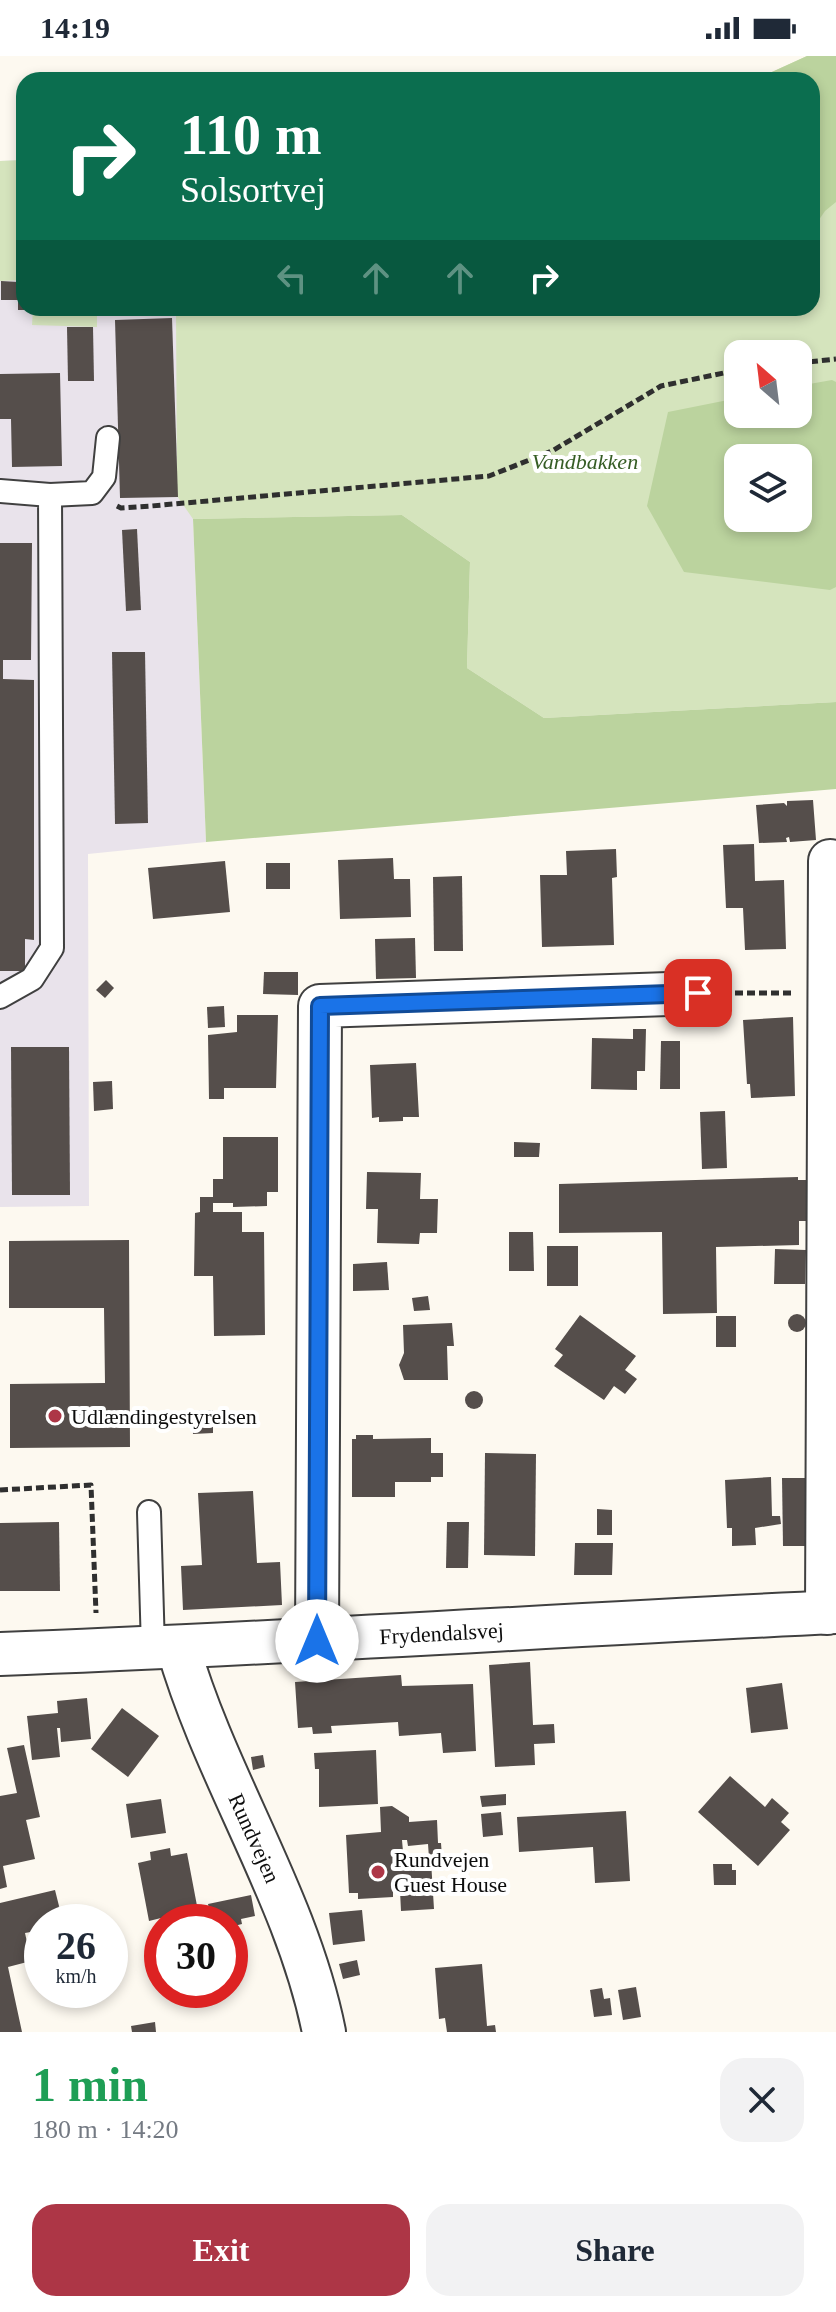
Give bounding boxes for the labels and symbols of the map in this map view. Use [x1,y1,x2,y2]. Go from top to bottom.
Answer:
north arrow [724,340,812,428]
park label: Vandbakken [532,449,638,474]
pin [664,959,732,1027]
place label: Udlændingestyrelsen [71,1404,257,1429]
marker: Udlændingestyrelsen [46,1407,64,1425]
position arrow [275,1599,359,1683]
street label: Frydendalsvej [379,1617,504,1649]
street label: Rundvejen [224,1789,286,1886]
place label: Rundvejen Guest House [394,1847,507,1897]
marker: Rundvejen Guest House [369,1863,387,1881]
speed limit sign: 30 [144,1904,248,2008]

